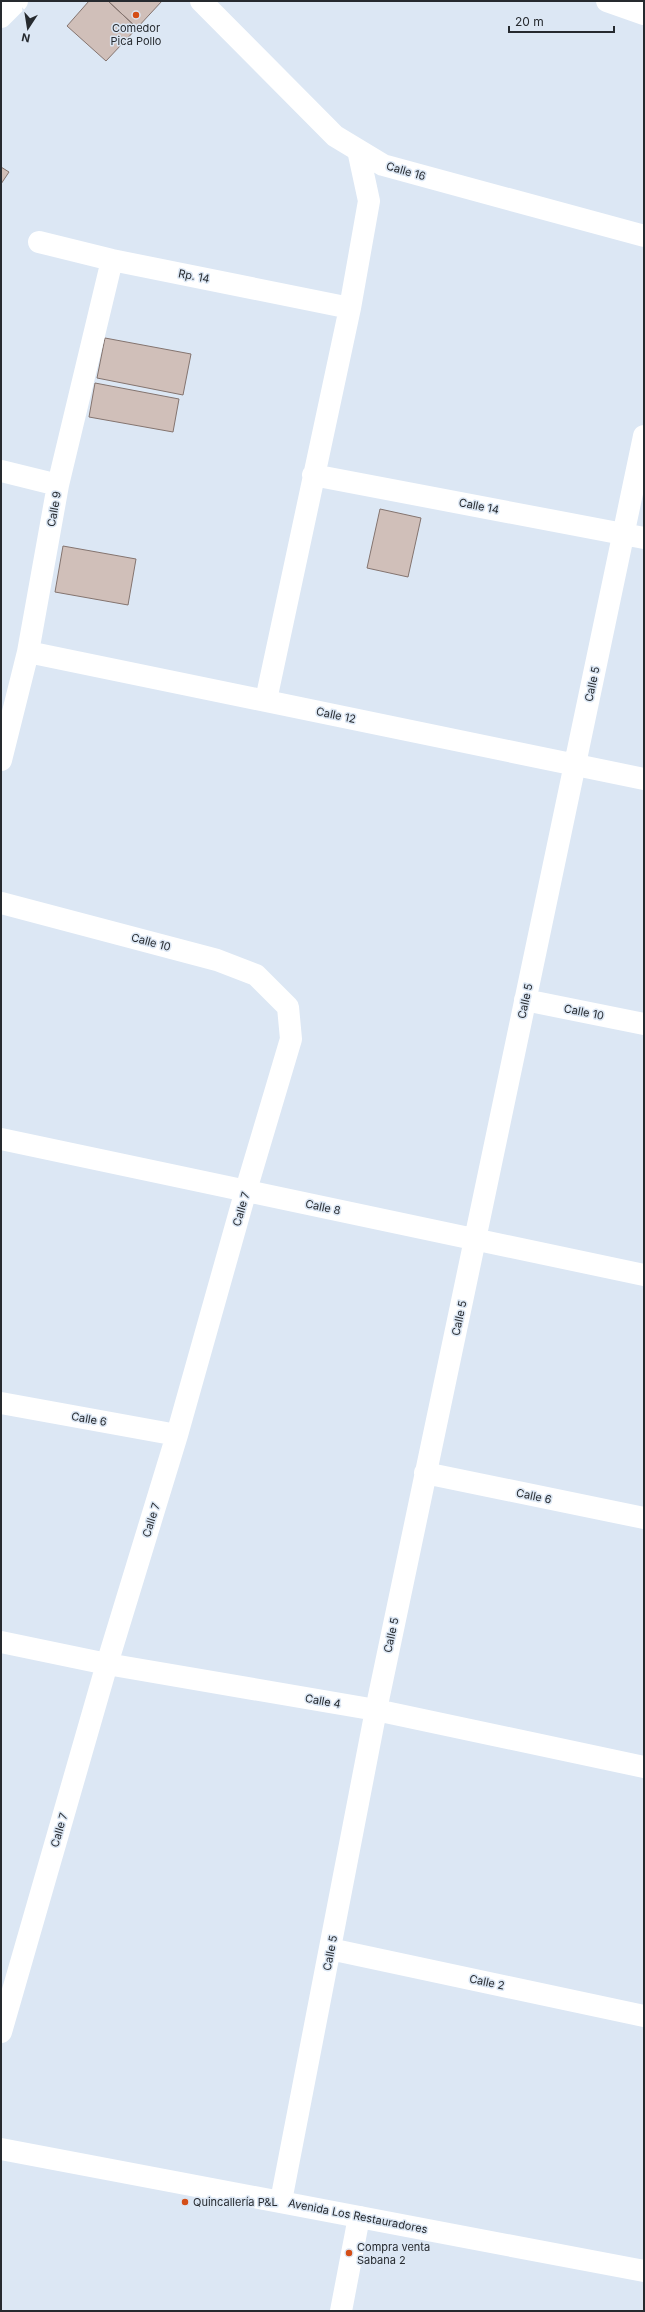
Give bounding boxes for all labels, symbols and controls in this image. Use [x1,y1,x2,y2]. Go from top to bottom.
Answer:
north arrow [8,8,48,48]
scale bar [509,8,614,34]
marker: Comedor Pica Pollo [131,10,141,20]
text: 20 m [515,14,544,29]
place label: Comedor Pica Pollo [111,21,162,48]
text: N [20,30,31,46]
street label: Calle 16 [385,159,427,183]
street label: Rp. 14 [177,266,211,286]
street label: Calle 9 [44,490,64,528]
street label: Calle 14 [458,495,500,517]
street label: Calle 5 [581,665,603,703]
street label: Calle 12 [315,704,357,726]
street label: Calle 10 [130,930,172,954]
street label: Calle 5 [514,982,536,1020]
street label: Calle 10 [563,1001,605,1023]
street label: Calle 7 [229,1190,253,1228]
street label: Calle 8 [304,1196,342,1218]
street label: Calle 5 [448,1299,470,1337]
street label: Calle 6 [70,1409,108,1429]
street label: Calle 6 [515,1485,553,1507]
street label: Calle 7 [139,1501,163,1539]
street label: Calle 5 [380,1616,402,1654]
street label: Calle 4 [304,1691,342,1711]
street label: Calle 7 [47,1811,71,1849]
street label: Calle 5 [320,1934,340,1972]
street label: Calle 2 [468,1971,506,1993]
place label: Quincallería P&L [193,2195,278,2209]
street label: Avenida Los Restauradores [287,2196,429,2236]
marker: Quincallería P&L [180,2197,190,2207]
place label: Compra venta Sabana 2 [357,2240,430,2267]
marker: Compra venta Sabana 2 [344,2248,354,2258]

